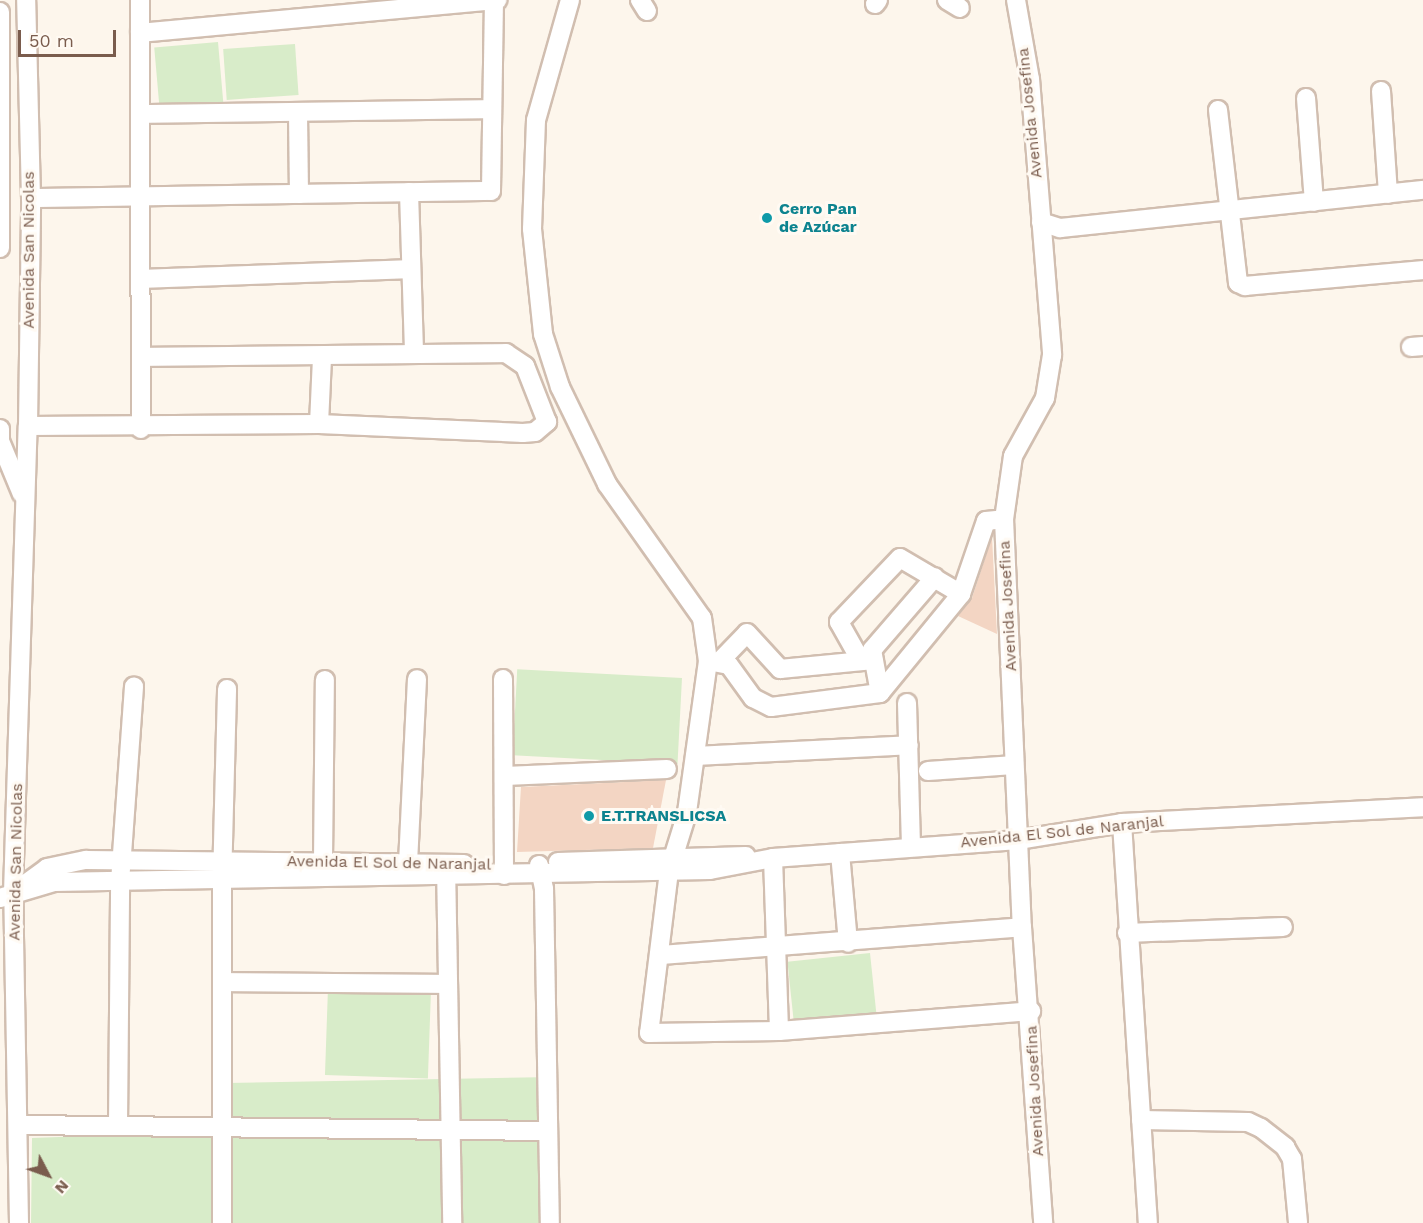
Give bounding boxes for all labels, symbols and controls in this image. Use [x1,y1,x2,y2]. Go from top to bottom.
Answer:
scale bar [21,18,118,56]
text: 50 m [29,30,74,51]
street label: Avenida Josefina [1014,46,1046,180]
street label: Avenida San Nicolas [19,171,39,329]
place label: Cerro Pan de Azúcar [779,199,857,237]
marker: Cerro Pan de Azúcar [760,211,774,225]
street label: Avenida Josefina [995,540,1021,672]
street label: Avenida San Nicolas [5,783,27,941]
place label: E.T.TRANSLICSA [601,806,726,826]
marker: E.T.TRANSLICSA [582,809,596,823]
street label: Avenida El Sol de Naranjal [959,812,1165,852]
street label: Avenida El Sol de Naranjal [286,852,492,874]
street label: Avenida Josefina [1022,1025,1048,1157]
north arrow [18,1145,78,1205]
text: N [51,1176,73,1198]

